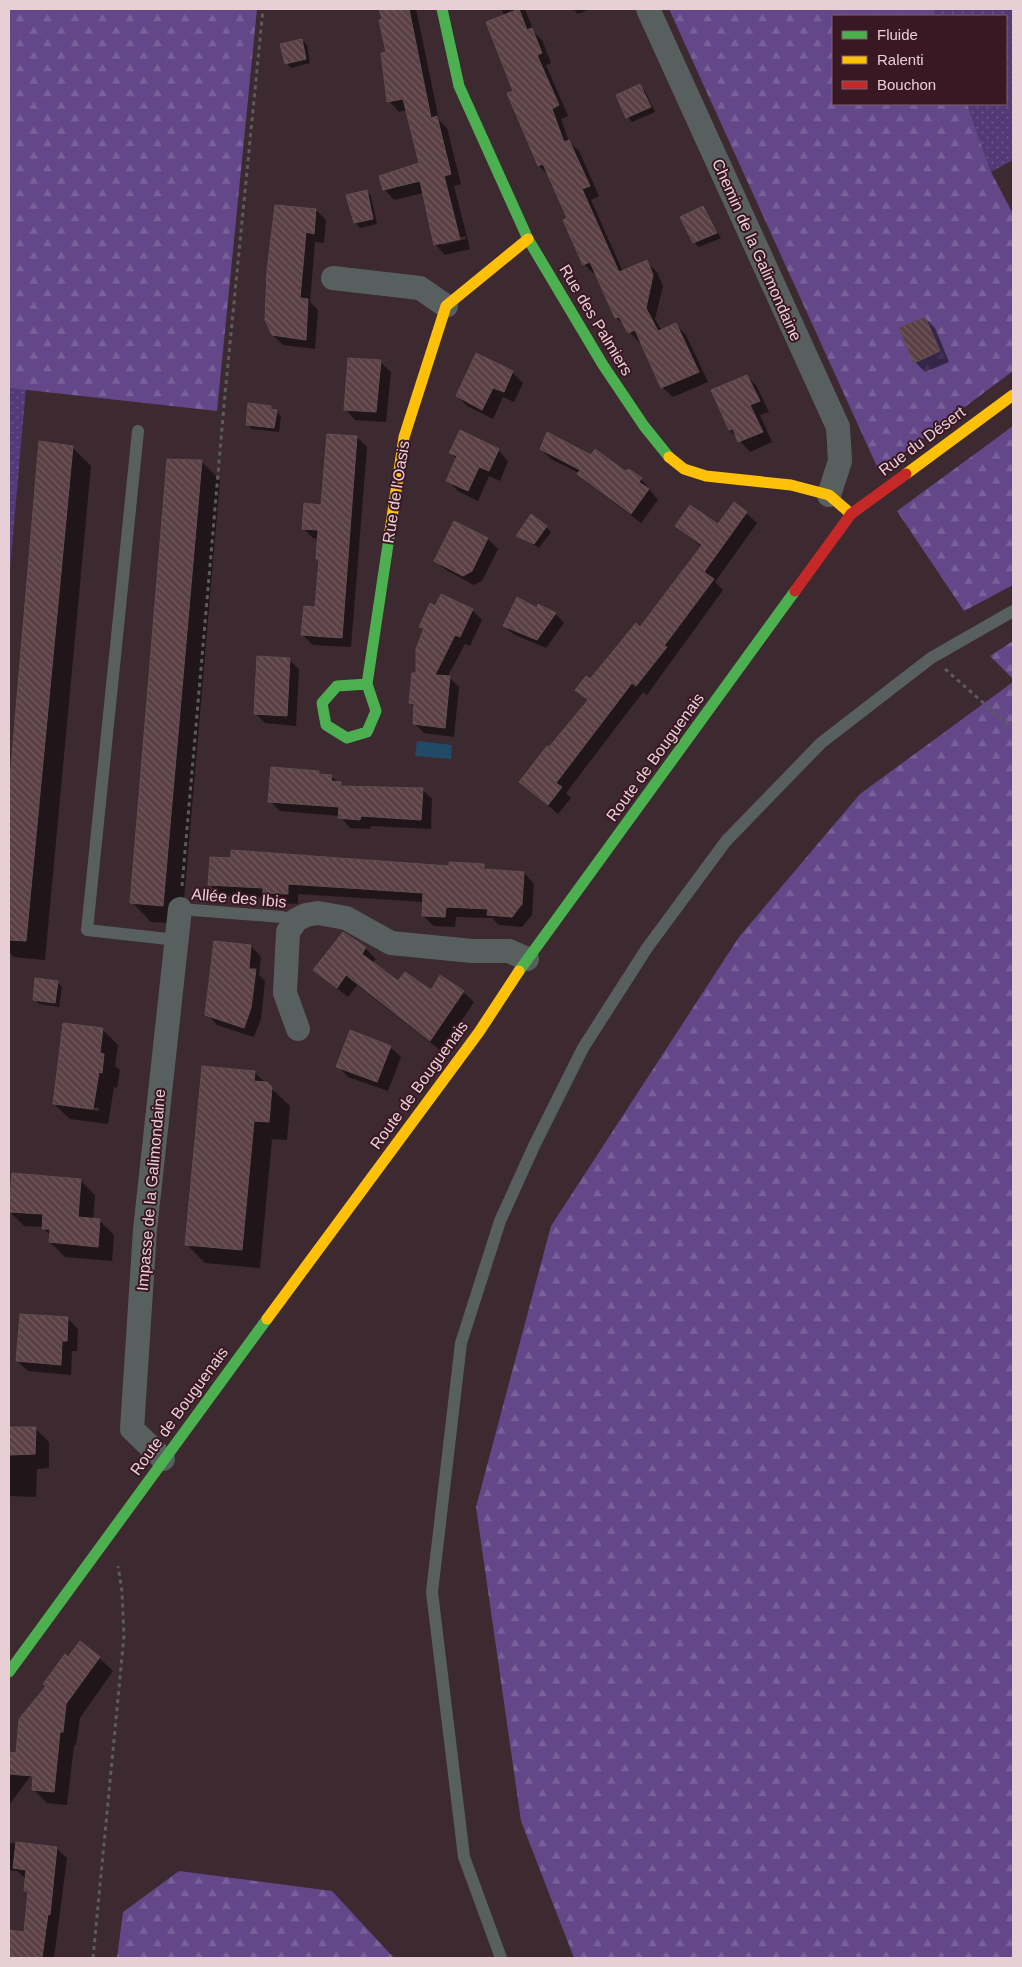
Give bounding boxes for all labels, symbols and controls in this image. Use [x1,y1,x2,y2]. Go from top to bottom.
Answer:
legend [832,15,1007,105]
text: Fluide [877,26,918,43]
text: Ralenti [877,51,924,68]
text: Bouchon [877,76,936,93]
street label: Chemin de la Galimondaine [709,156,805,344]
street label: Rue des Palmiers [556,262,636,378]
street label: Rue du Désert [876,403,969,479]
street label: Rue de l'Oasis [380,440,412,544]
street label: Route de Bouguenais [603,690,707,824]
street label: Allée des Ibis [191,885,287,911]
street label: Route de Bouguenais [367,1018,471,1152]
street label: Impasse de la Galimondaine [134,1088,168,1292]
street label: Route de Bouguenais [127,1344,231,1478]

